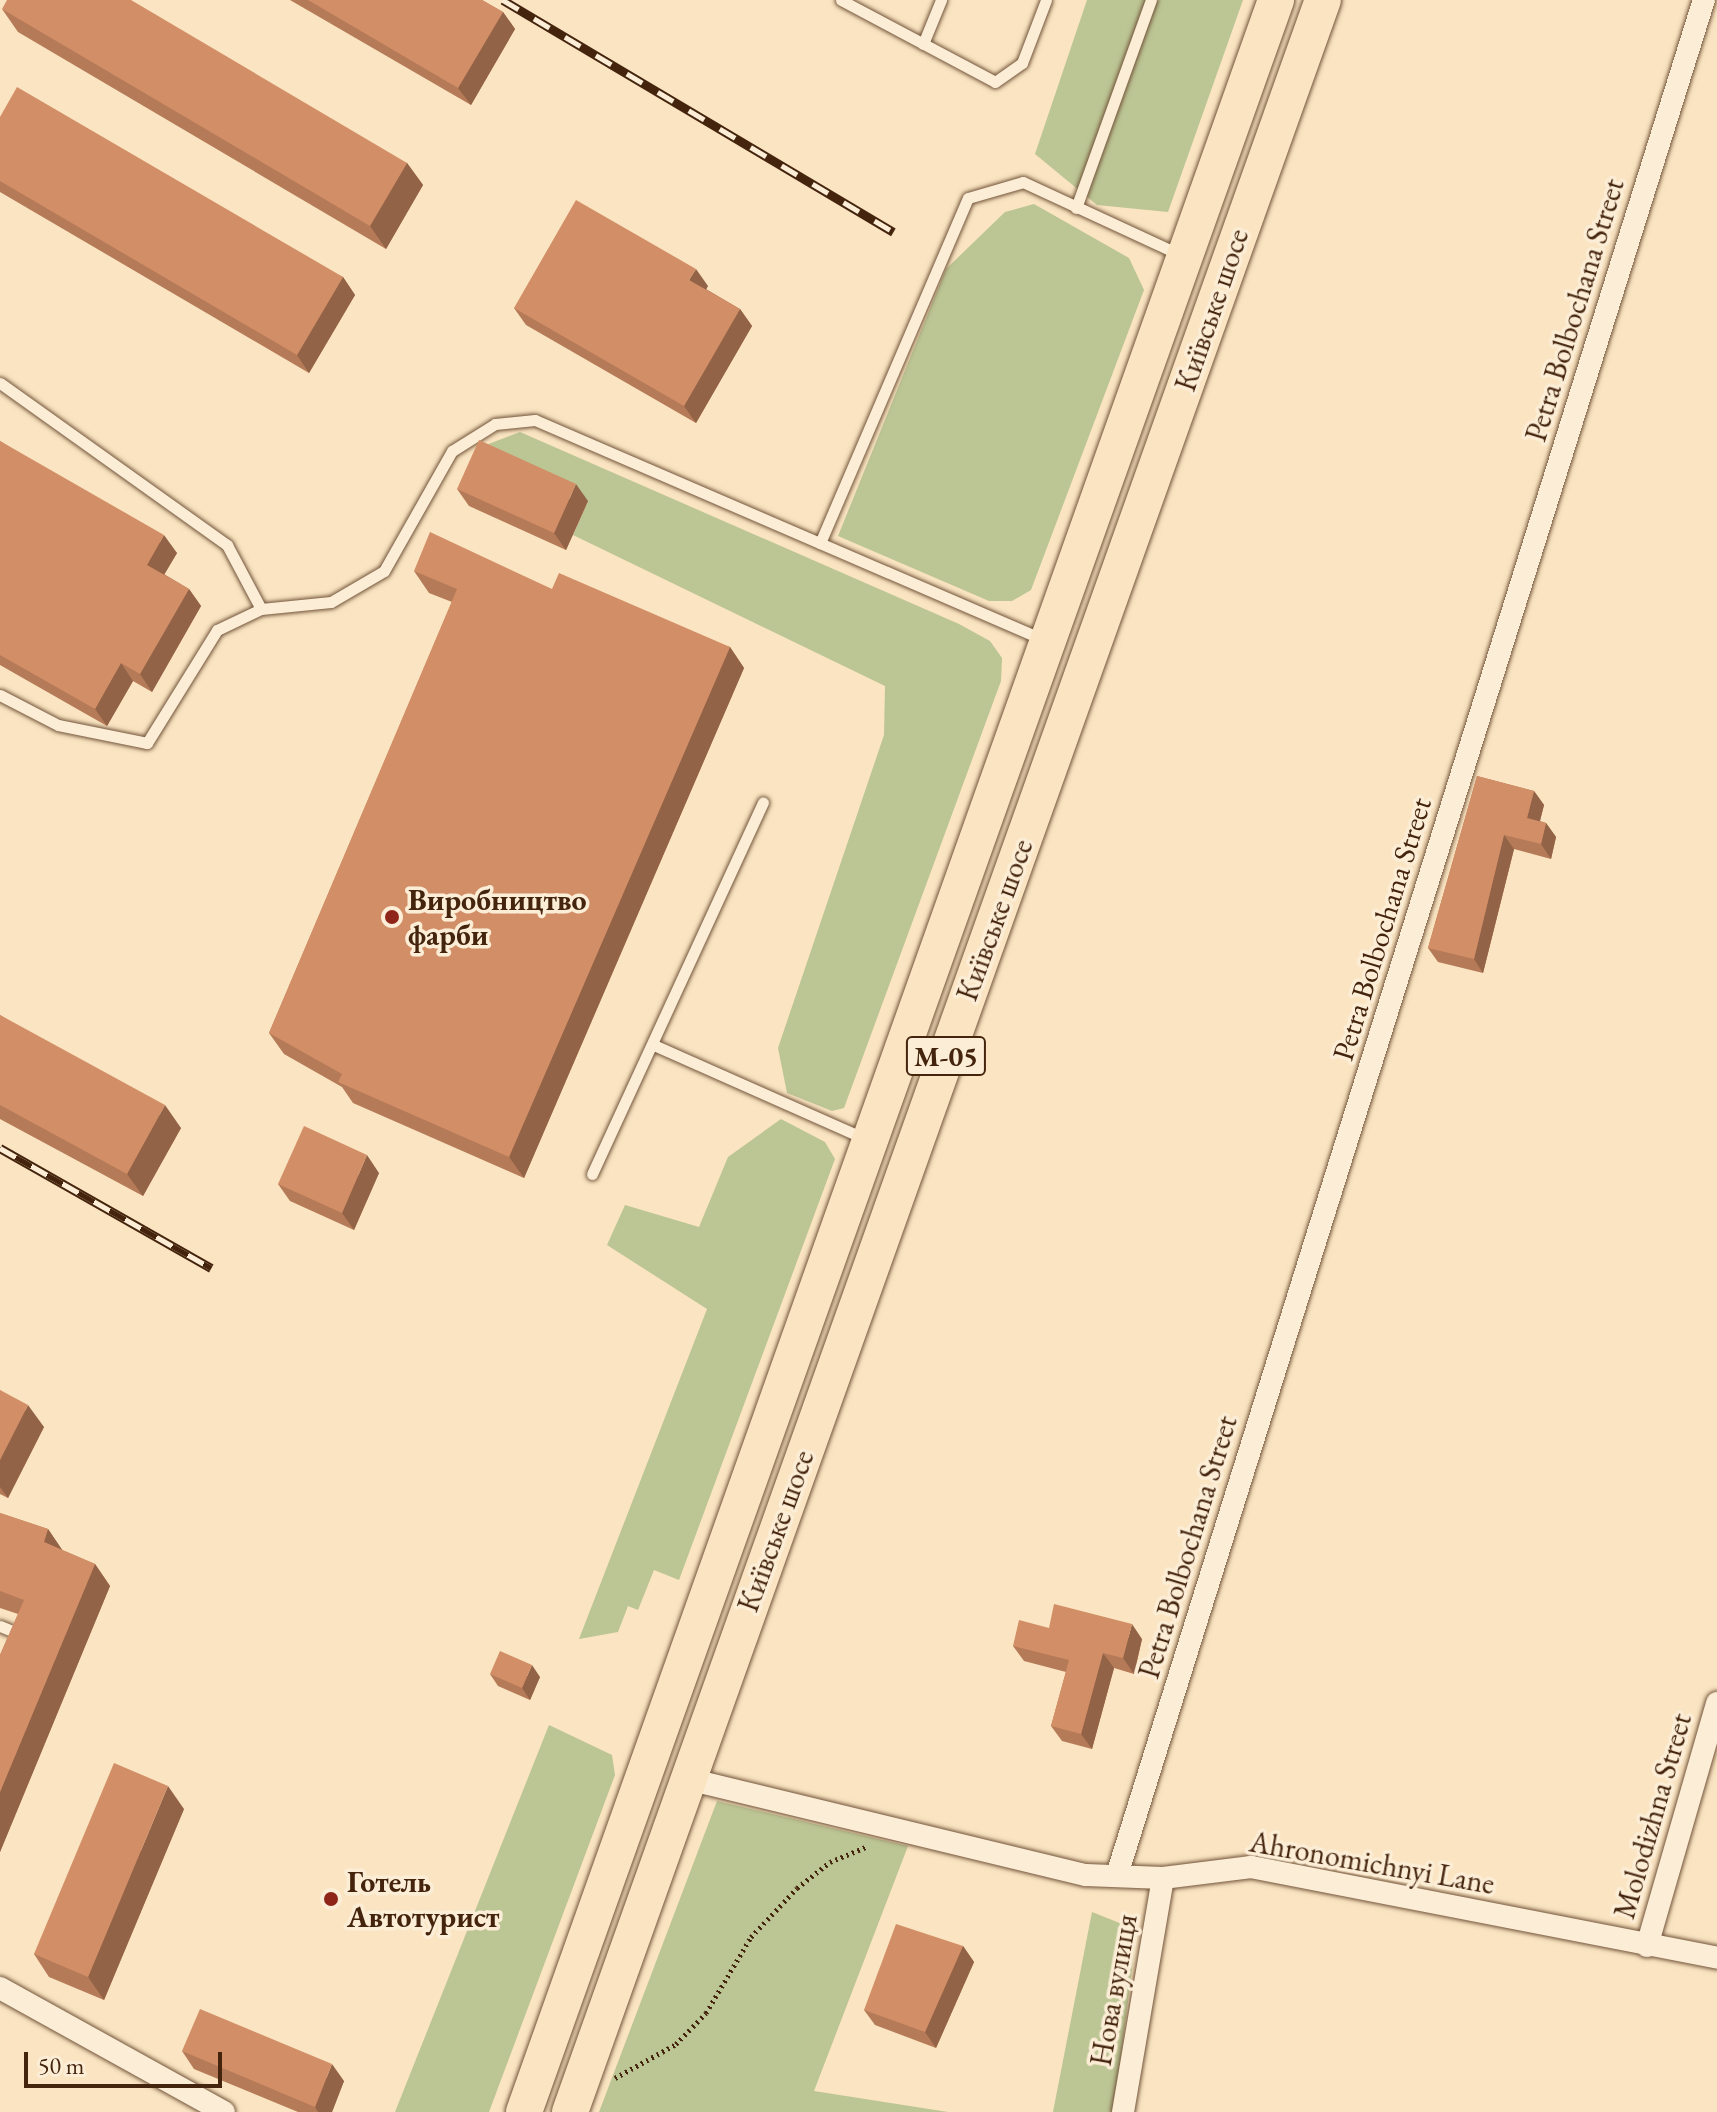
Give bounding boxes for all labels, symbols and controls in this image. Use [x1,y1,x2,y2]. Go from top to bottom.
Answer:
street label: Petra Bolbochana Street [1518,174,1632,446]
street label: Київське шосе [1167,224,1257,396]
street label: Petra Bolbochana Street [1325,793,1439,1065]
street label: Київське шосе [949,834,1041,1006]
place label: Виробництво фарби [408,882,587,952]
marker: Виробництво фарби [383,908,401,926]
road number: М-05 [904,1032,988,1080]
street label: Petra Bolbochana Street [1131,1411,1245,1683]
street label: Київське шосе [730,1445,822,1617]
street label: Molodizhna Street [1606,1709,1700,1923]
street label: Ahronomichnyi Lane [1247,1824,1497,1902]
place label: Готель Автотурист [347,1864,500,1934]
marker: Готель Автотурист [322,1890,340,1908]
street label: Нова вулиця [1083,1911,1145,2069]
scale bar [28,2036,226,2086]
text: 50 m [38,2050,85,2081]

